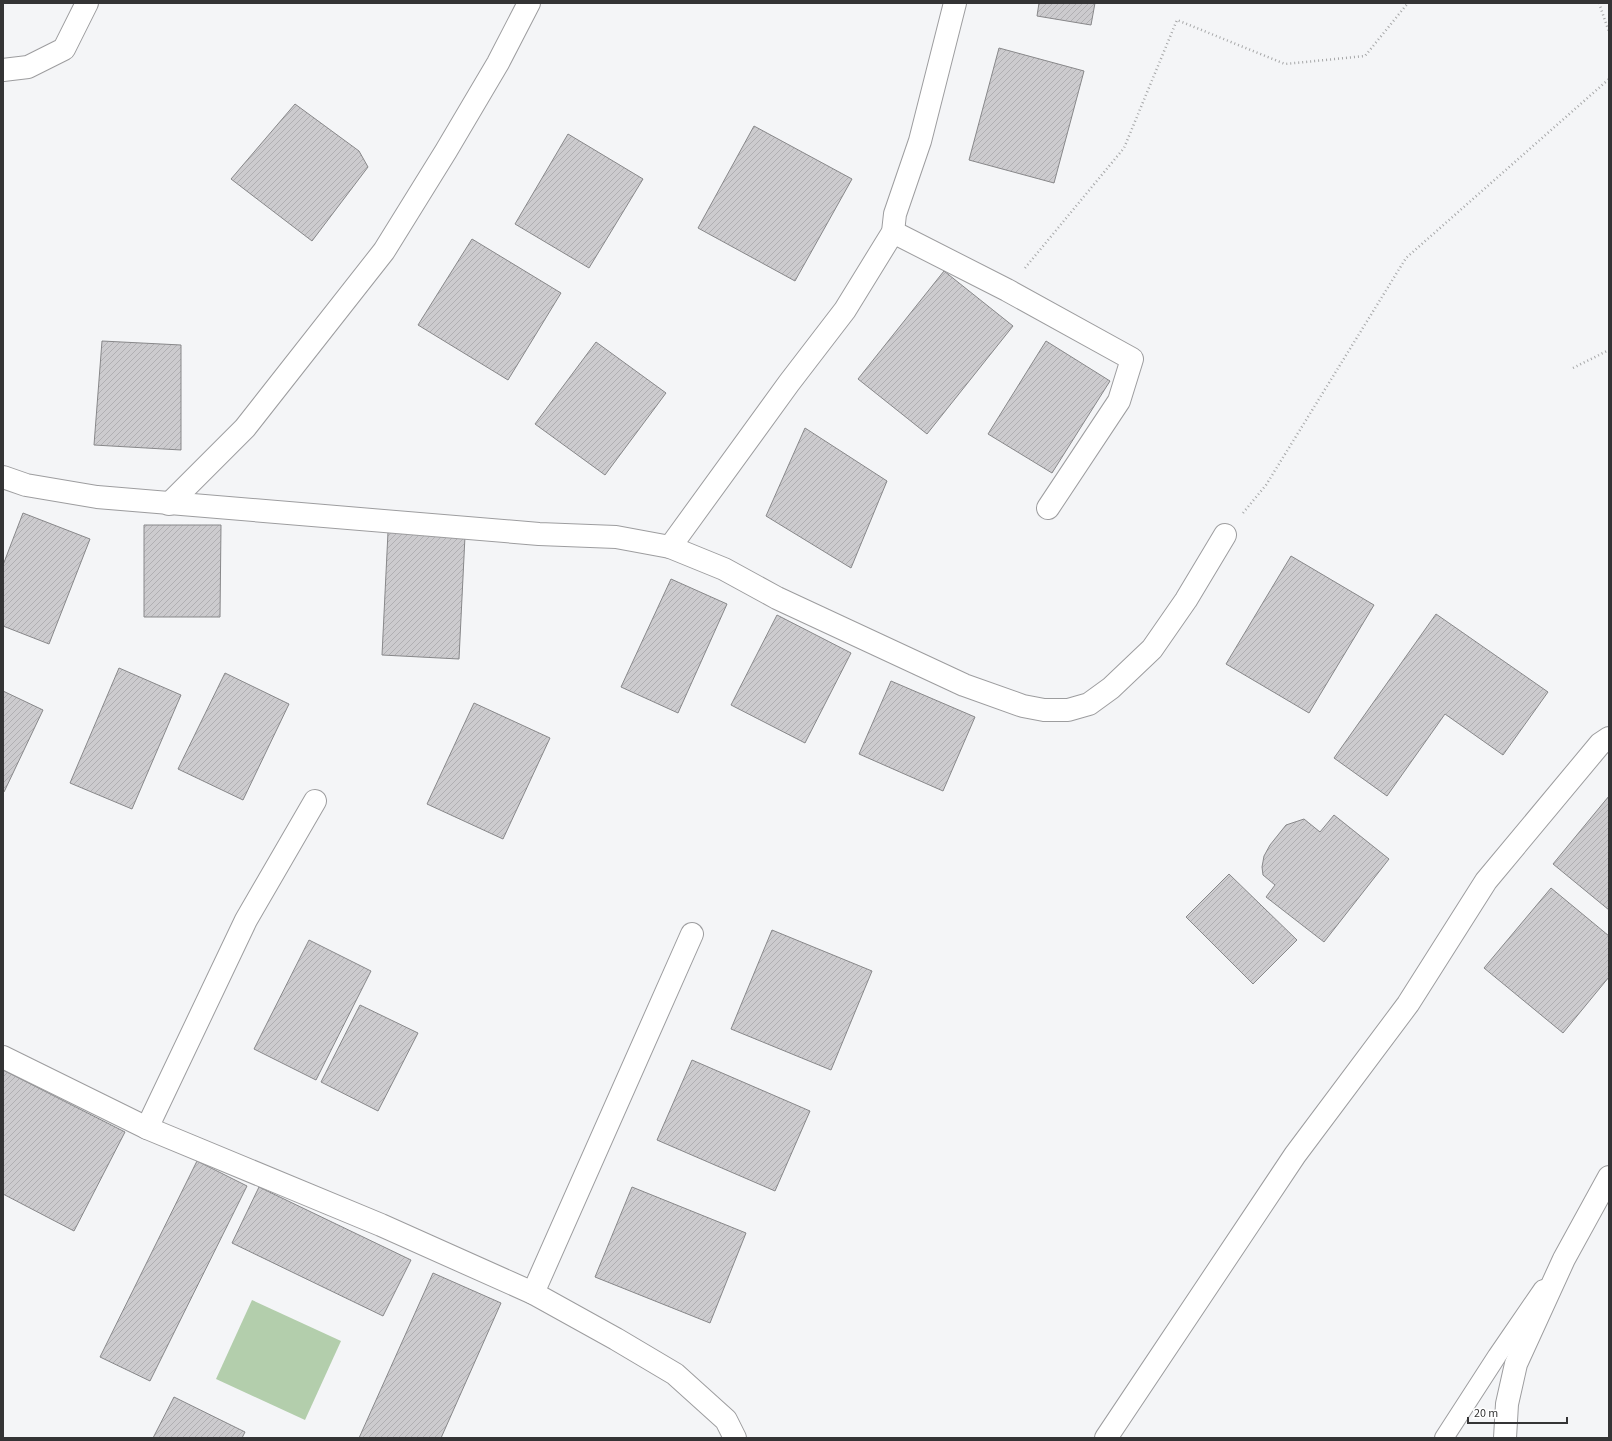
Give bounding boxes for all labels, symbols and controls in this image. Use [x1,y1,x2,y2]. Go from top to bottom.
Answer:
scale bar [1468,1399,1567,1425]
text: 20 m [1474,1405,1498,1422]

